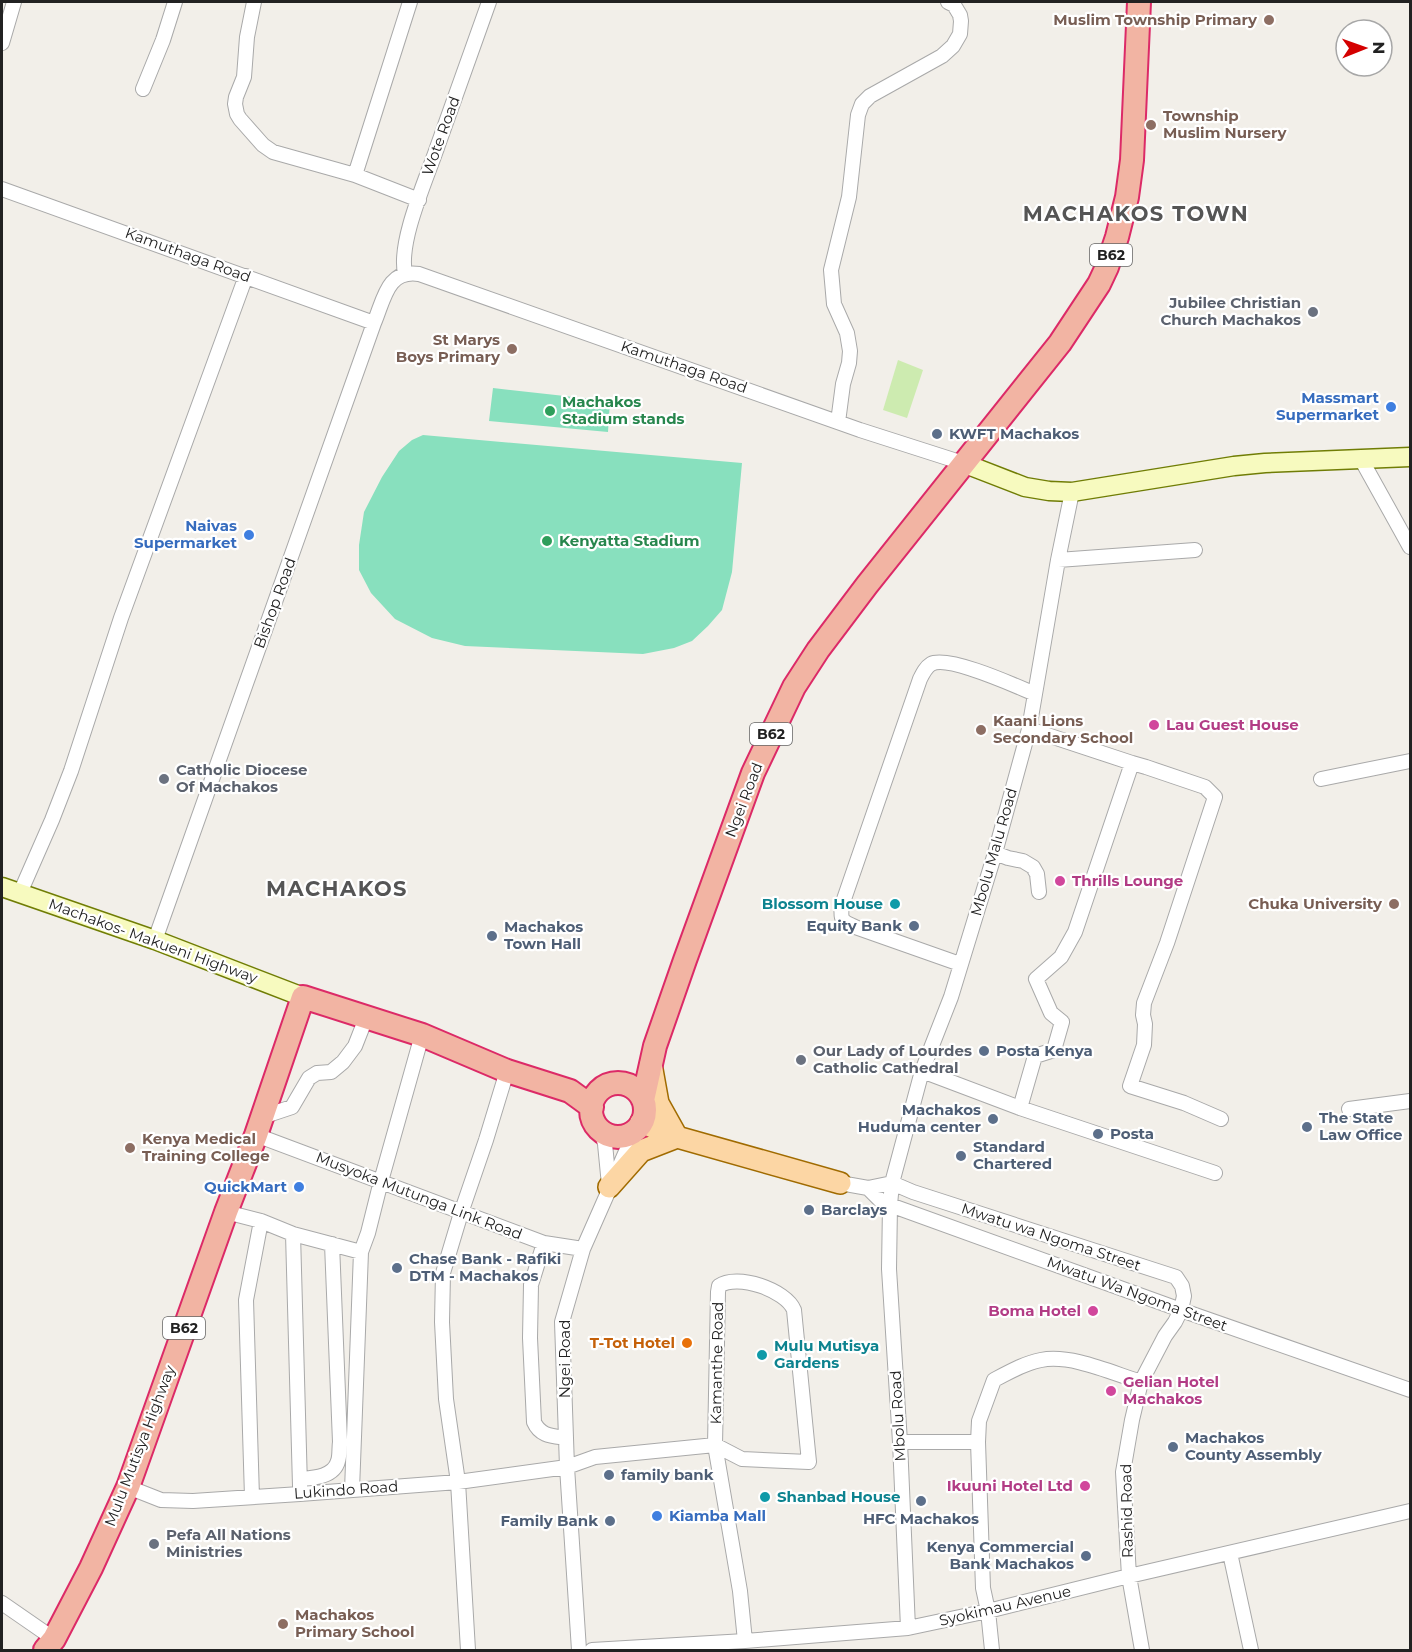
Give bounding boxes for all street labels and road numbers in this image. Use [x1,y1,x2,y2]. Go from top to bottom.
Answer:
street label: Wote Road [417,93,464,178]
street label: Kamuthaga Road [123,223,254,286]
road number: B62 [1090,244,1132,266]
street label: Kamuthaga Road [618,336,750,397]
street label: Bishop Road [249,555,300,651]
road number: B62 [750,723,792,745]
street label: Ngei Road [721,760,767,840]
street label: Mbolu Malu Road [966,786,1021,918]
street label: Machakos- Makueni Highway [46,894,261,988]
street label: Musyoka Mutunga Link Road [313,1147,525,1244]
street label: Mwatu wa Ngoma Street [959,1198,1143,1275]
street label: Mwatu Wa Ngoma Street [1044,1252,1230,1335]
street label: Kamanthe Road [706,1302,727,1424]
road number: B62 [163,1317,205,1339]
street label: Ngei Road [555,1320,574,1398]
street label: Mulu Mutisya Highway [100,1362,179,1529]
street label: Mbolu Road [886,1370,909,1462]
street label: Rashid Road [1116,1464,1137,1558]
street label: Lukindo Road [293,1476,399,1503]
street label: Syokimau Avenue [937,1581,1073,1630]

